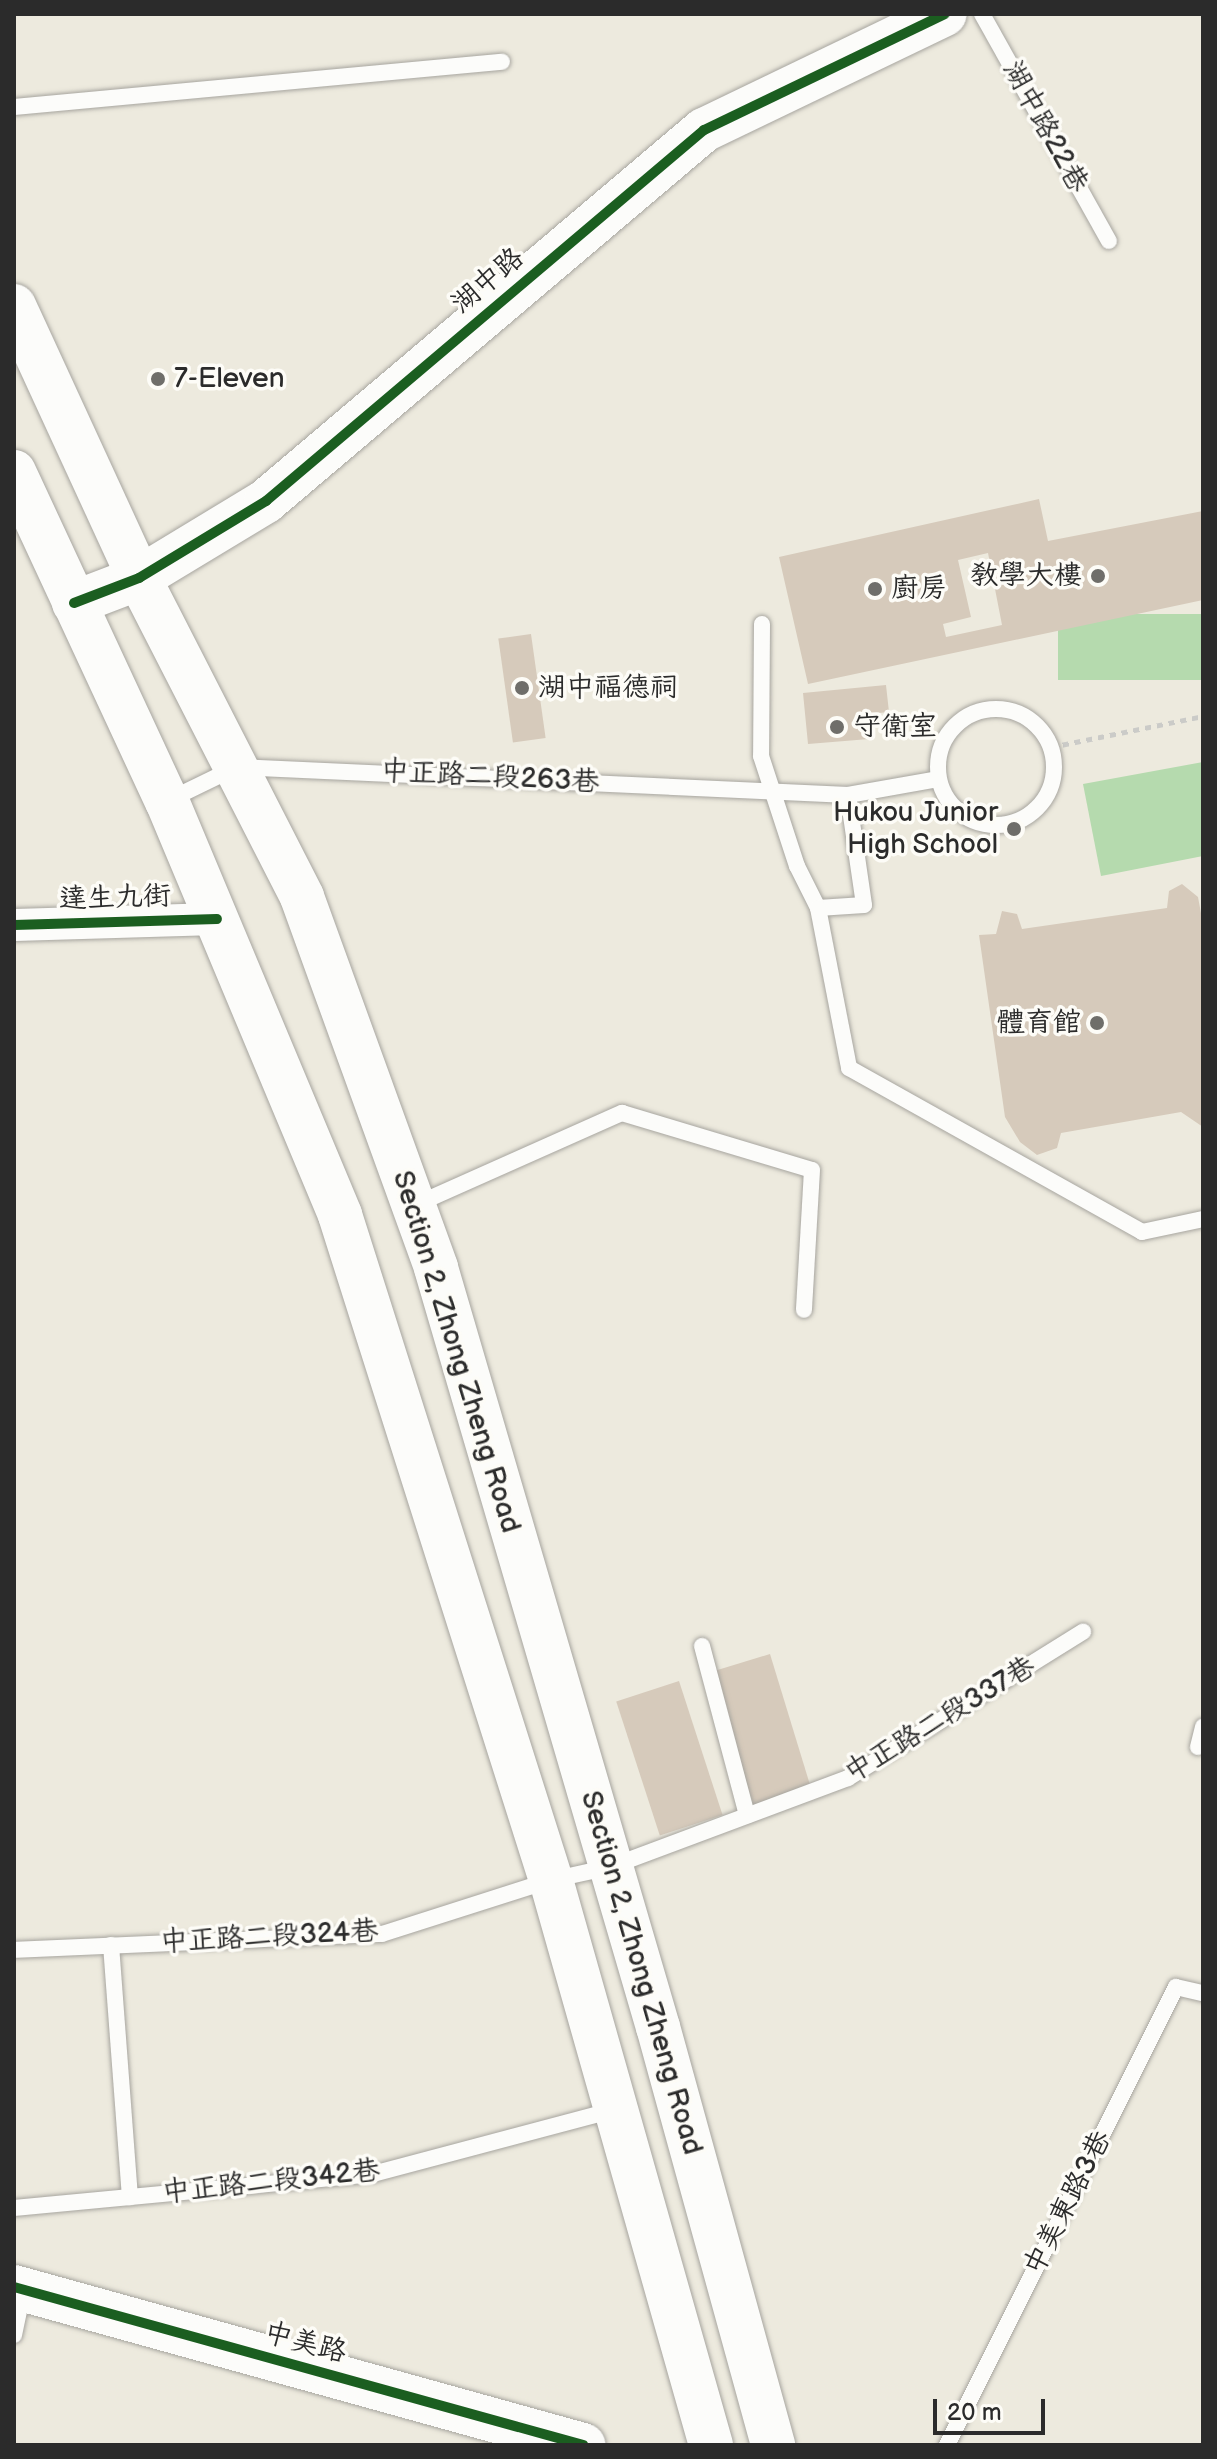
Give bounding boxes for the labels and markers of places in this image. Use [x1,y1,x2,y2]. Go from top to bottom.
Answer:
place label: 7-Eleven [174,362,284,396]
marker: 7-Eleven [149,370,167,388]
place label: 教學大樓 [970,559,1082,593]
marker: 教學大樓 [1089,567,1107,585]
place label: 廚房 [891,572,947,606]
marker: 廚房 [866,580,884,598]
place label: 湖中福德祠 [538,671,678,705]
marker: 湖中福德祠 [513,679,531,697]
place label: 守衛室 [853,710,937,744]
marker: 守衛室 [828,718,846,736]
place label: Hukou Junior High School [831,796,998,862]
marker: Hukou Junior High School [1005,820,1023,838]
place label: 體育館 [997,1006,1081,1040]
marker: 體育館 [1088,1014,1106,1032]

